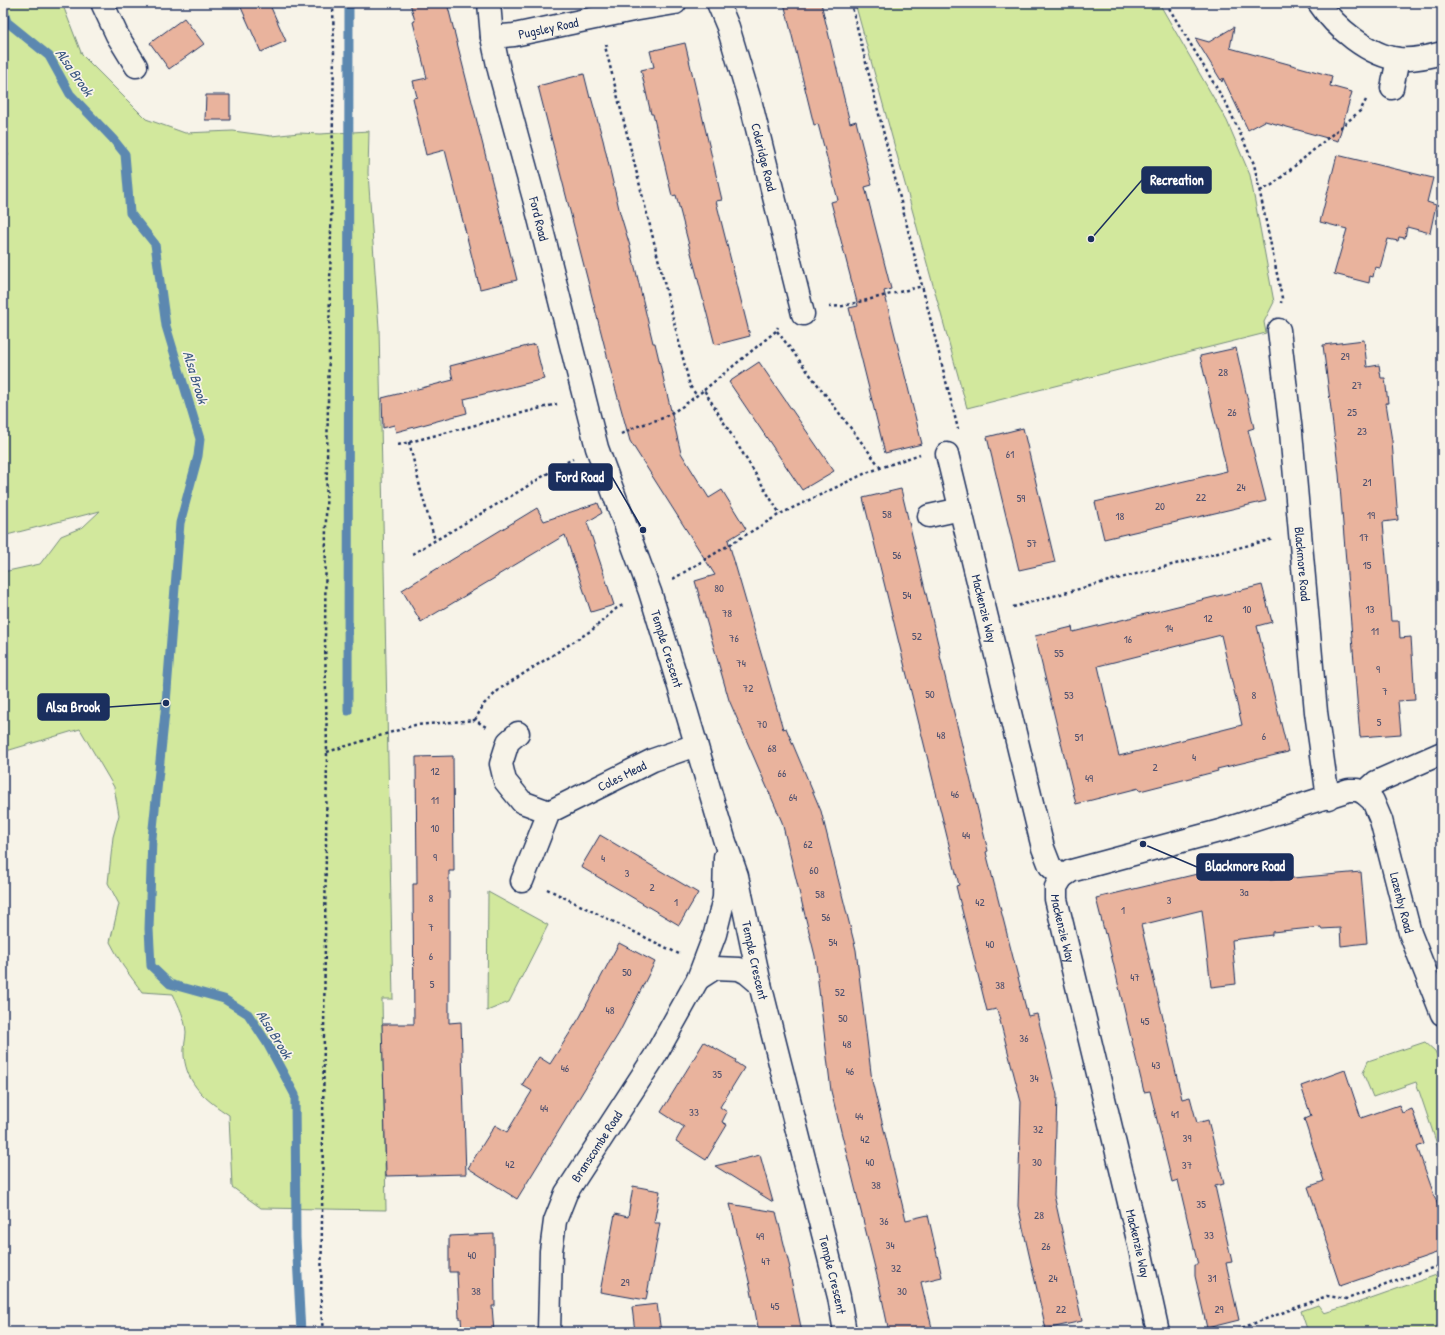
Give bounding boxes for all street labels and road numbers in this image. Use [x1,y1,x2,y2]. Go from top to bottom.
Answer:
street label: Pugsley Road [517,13,580,43]
street label: Coleridge Road [747,121,781,193]
street label: Ford Road [525,194,553,243]
street label: Blackmore Road [1290,526,1315,602]
street label: Mackenzie Way [968,572,1002,645]
street label: Temple Crescent [647,608,688,690]
street label: Coles Mead [594,756,649,795]
street label: Lazenby Road [1386,870,1419,935]
street label: Mackenzie Way [1047,894,1080,965]
street label: Temple Crescent [738,919,773,1002]
street label: Branscombe Road [567,1107,626,1185]
street label: Mackenzie Way [1122,1207,1155,1280]
street label: Temple Crescent [815,1233,851,1316]

